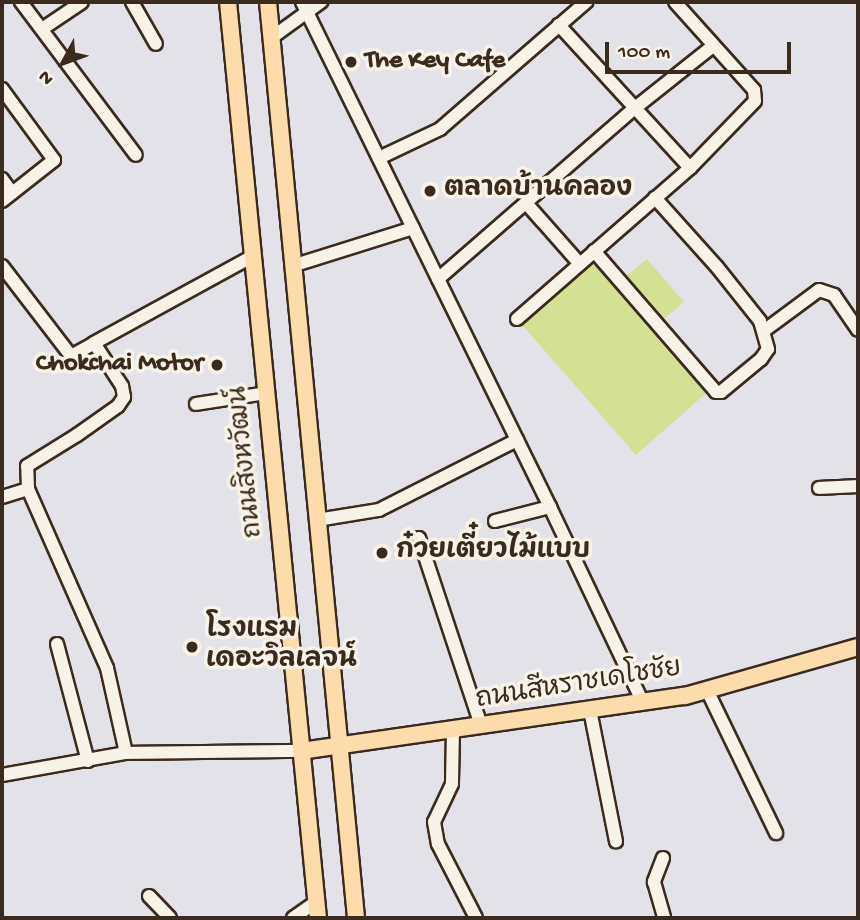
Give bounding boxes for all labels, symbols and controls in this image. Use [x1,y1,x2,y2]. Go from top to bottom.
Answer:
north arrow [28,28,98,98]
scale bar [608,28,794,72]
text: 100 m [618,41,670,66]
place label: The Key Cafe [365,46,505,78]
marker: The Key Cafe [343,54,359,70]
text: N [34,65,60,89]
place label: ตลาดบ้านคลอง [444,175,632,207]
marker: ตลาดบ้านคลอง [422,183,438,199]
place label: Chokchai Motor [36,349,203,381]
marker: Chokchai Motor [209,357,225,373]
street label: ถนนสิงหวัฒน์ [225,385,271,539]
place label: ก๋วยเตี๋ยวไม้แบบ [396,537,590,569]
marker: ก๋วยเตี๋ยวไม้แบบ [374,545,390,561]
place label: โรงแรม เดอะวิลเลจน์ [206,616,357,678]
marker: โรงแรม เดอะวิลเลจน์ [184,639,200,655]
street label: ถนนสีหราชเดโชชัย [474,654,684,718]

